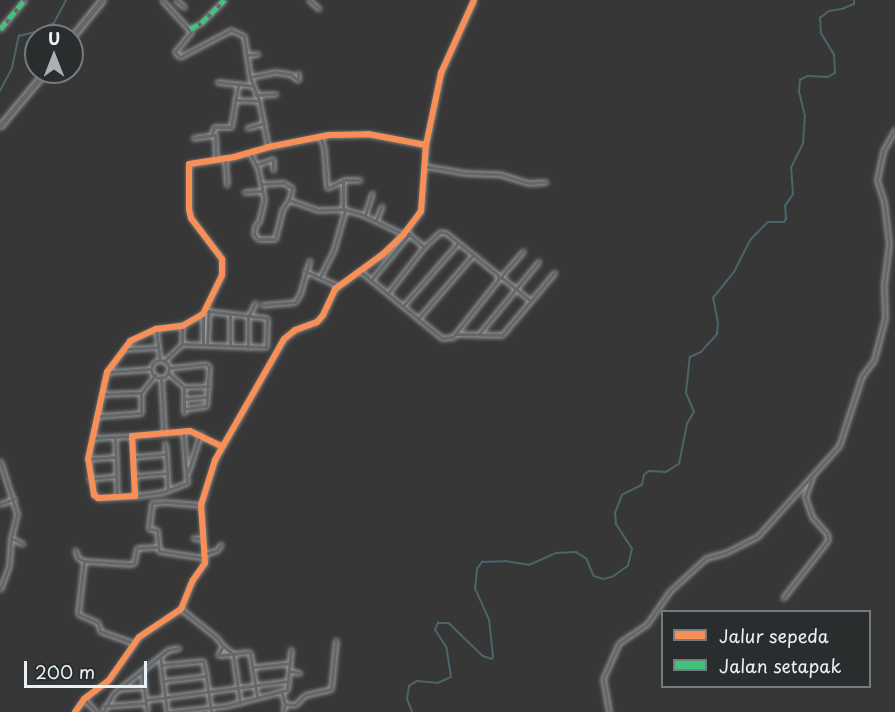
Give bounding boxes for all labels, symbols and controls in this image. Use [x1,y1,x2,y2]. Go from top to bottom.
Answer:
north arrow [24,24,84,84]
text: U [48,26,60,50]
legend [661,610,871,688]
text: Jalur sepeda [719,622,829,649]
scale bar [27,649,150,687]
text: Jalan setapak [719,652,841,679]
text: 200 m [35,658,95,685]

